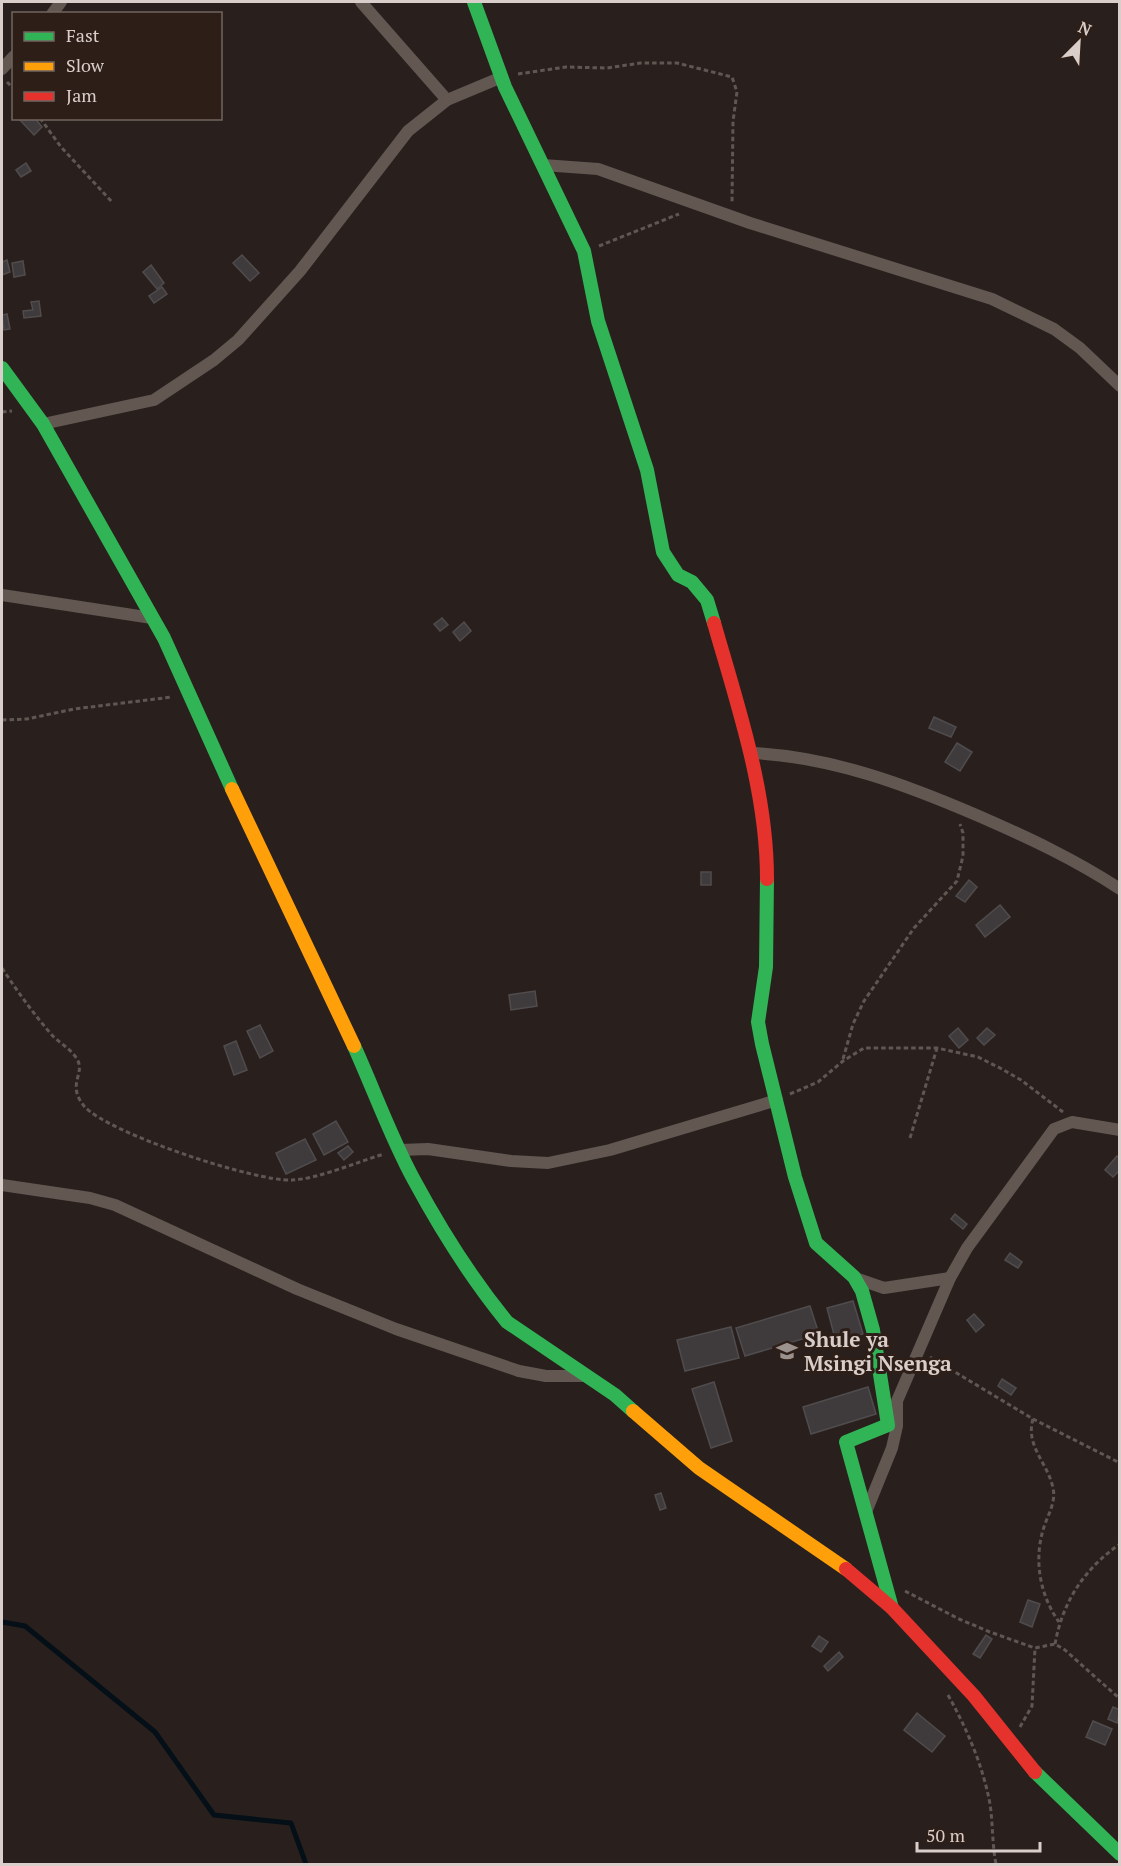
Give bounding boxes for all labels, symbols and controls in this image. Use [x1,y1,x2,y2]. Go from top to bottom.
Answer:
legend [12,12,222,120]
north arrow [1049,12,1109,72]
text: N [1075,16,1095,41]
text: Fast [66,23,100,47]
text: Slow [66,53,105,77]
text: Jam [66,83,97,107]
place label: Shule ya Msingi Nsenga [804,1325,952,1377]
school or university icon: Shule ya Msingi Nsenga [775,1339,799,1363]
scale bar [917,1815,1040,1853]
text: 50 m [926,1823,966,1847]

